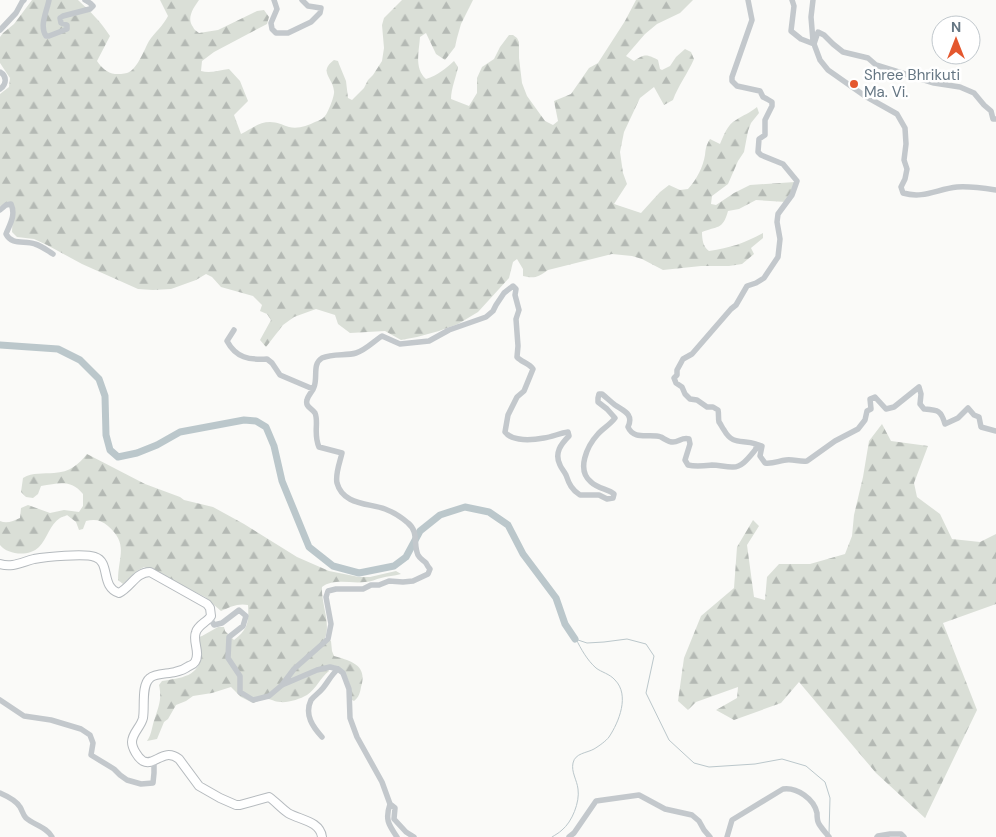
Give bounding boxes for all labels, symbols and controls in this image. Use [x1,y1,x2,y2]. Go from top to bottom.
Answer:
north arrow [931,15,981,65]
text: N [951,18,961,36]
place label: Shree Bhrikuti Ma. Vi. [864,65,960,102]
marker: Shree Bhrikuti Ma. Vi. [848,78,860,90]

